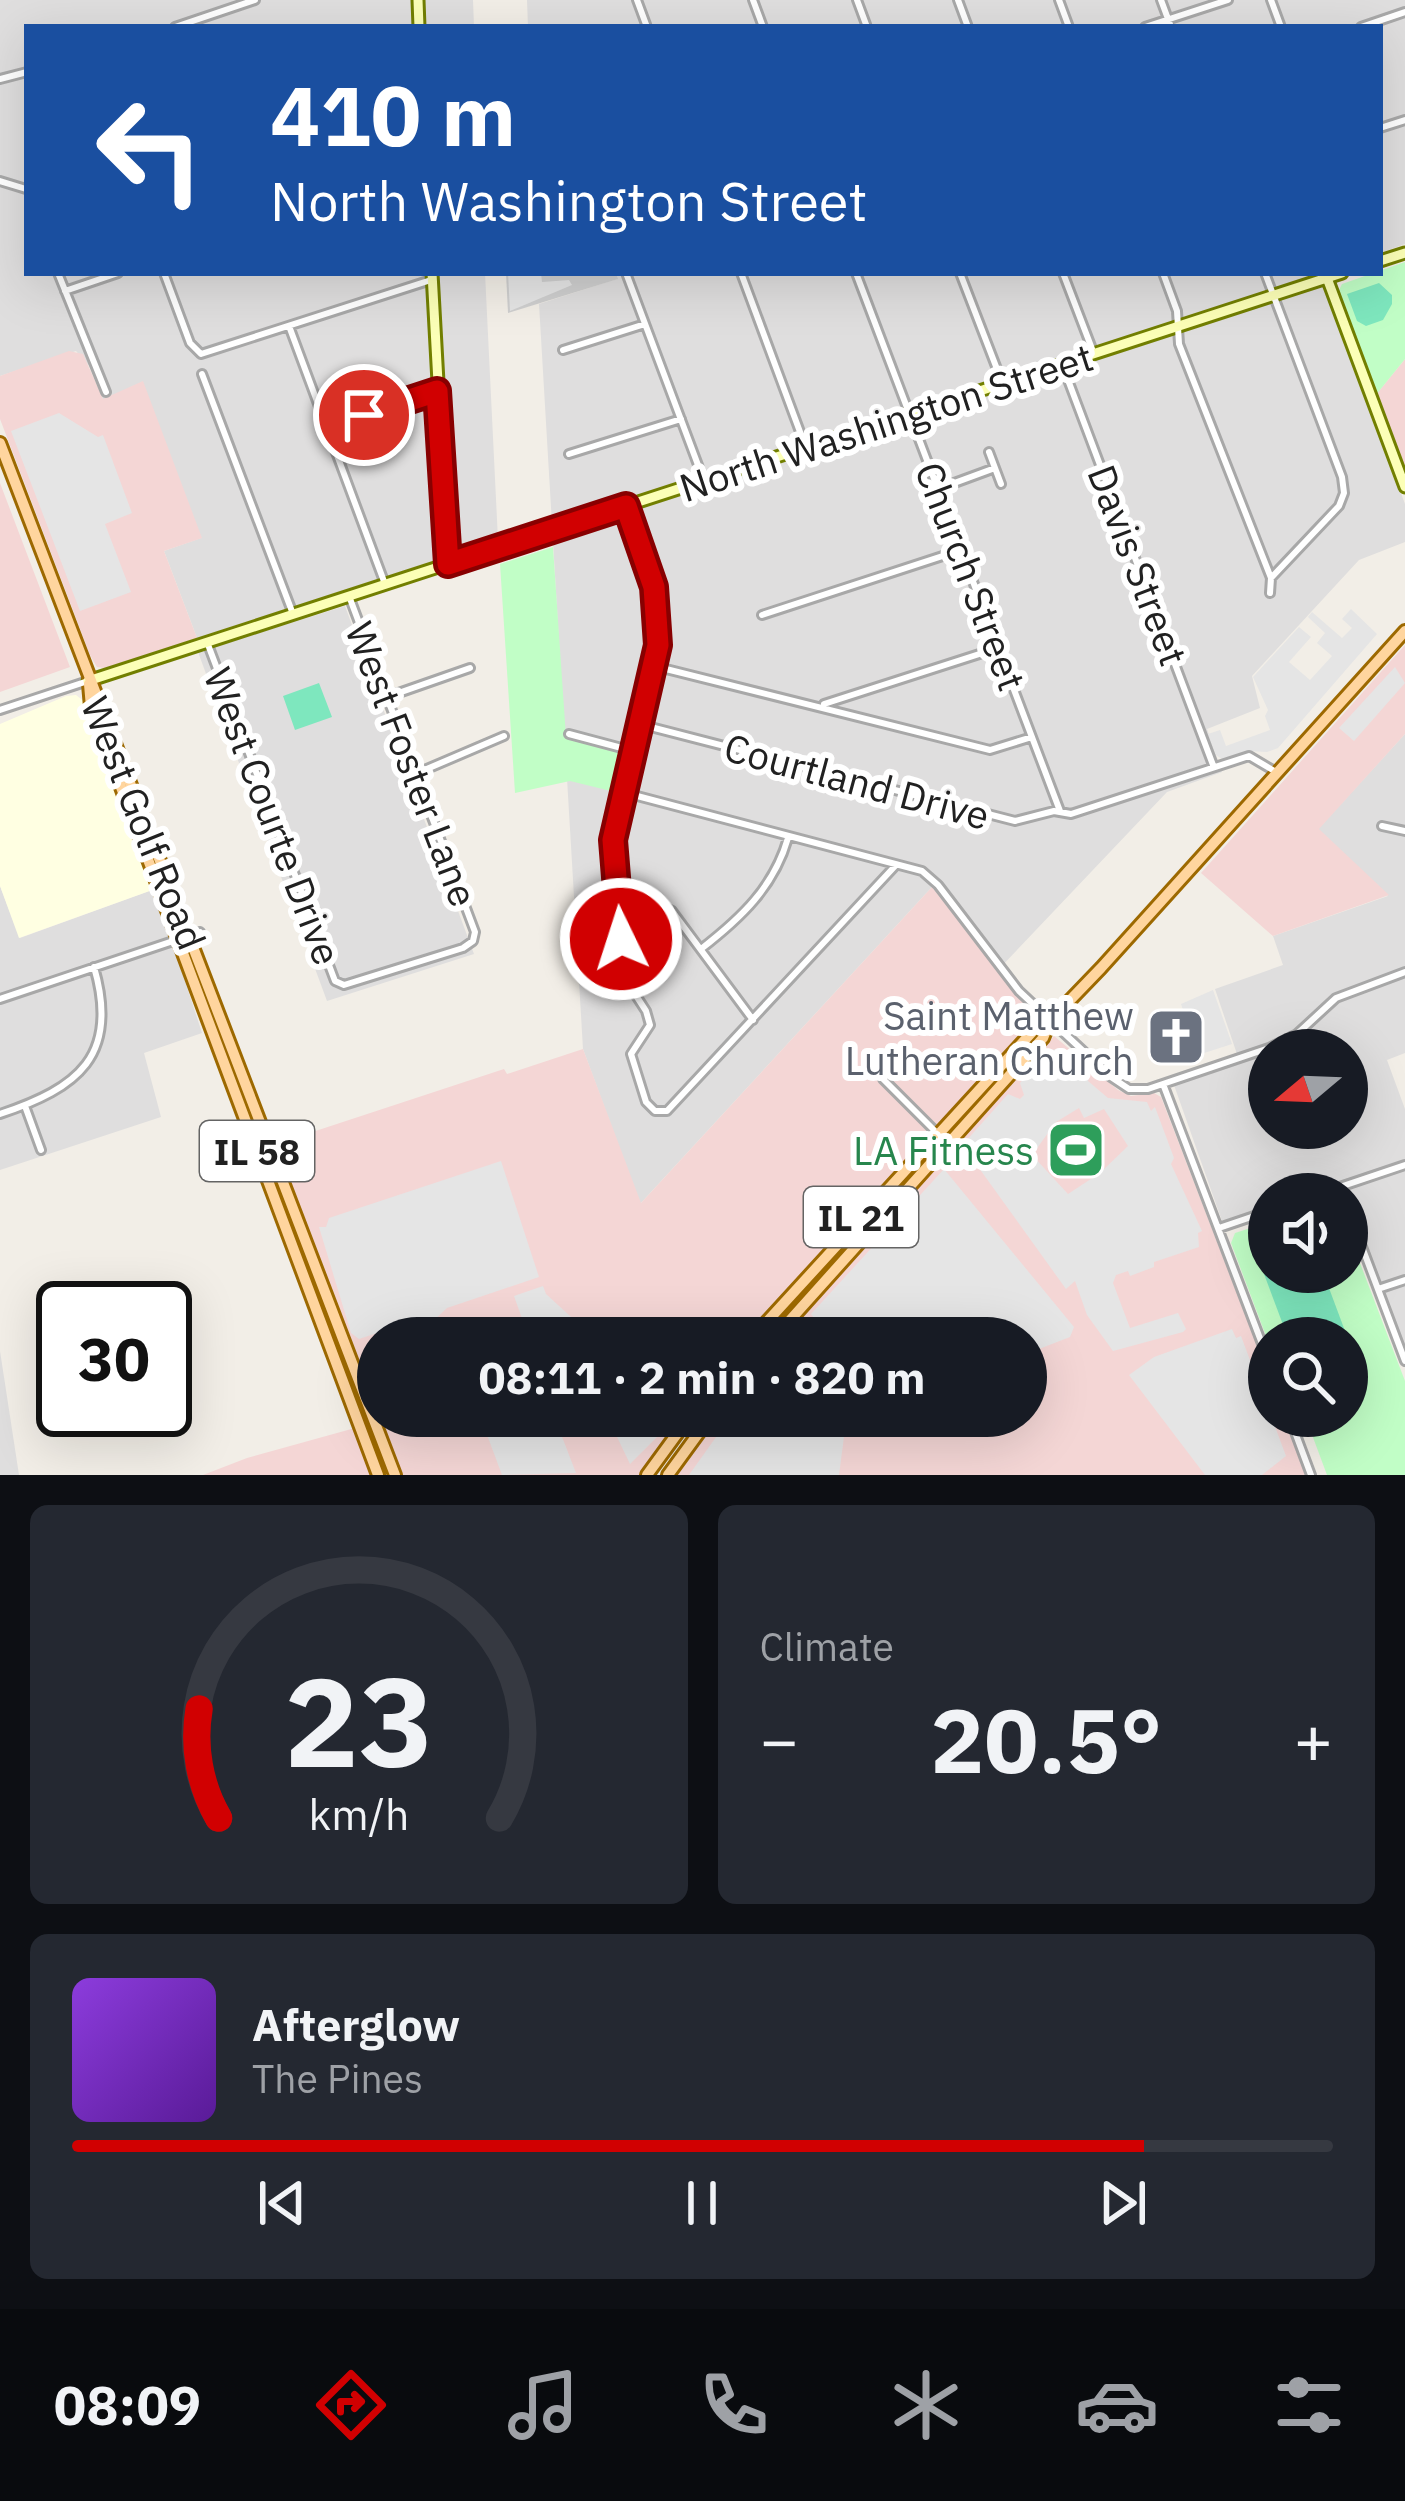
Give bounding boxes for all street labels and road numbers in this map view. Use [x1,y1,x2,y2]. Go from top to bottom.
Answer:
street label: North Washington Street [673,331,1099,513]
street label: Church Street [904,455,1038,697]
street label: Davis Street [1076,457,1200,673]
street label: West Foster Lane [334,614,490,914]
street label: West Courte Drive [193,660,353,972]
street label: West Golf Road [70,689,218,957]
street label: Courtland Drive [719,721,995,841]
road number: IL 58 [200,1121,314,1181]
road number: IL 21 [804,1187,918,1247]

